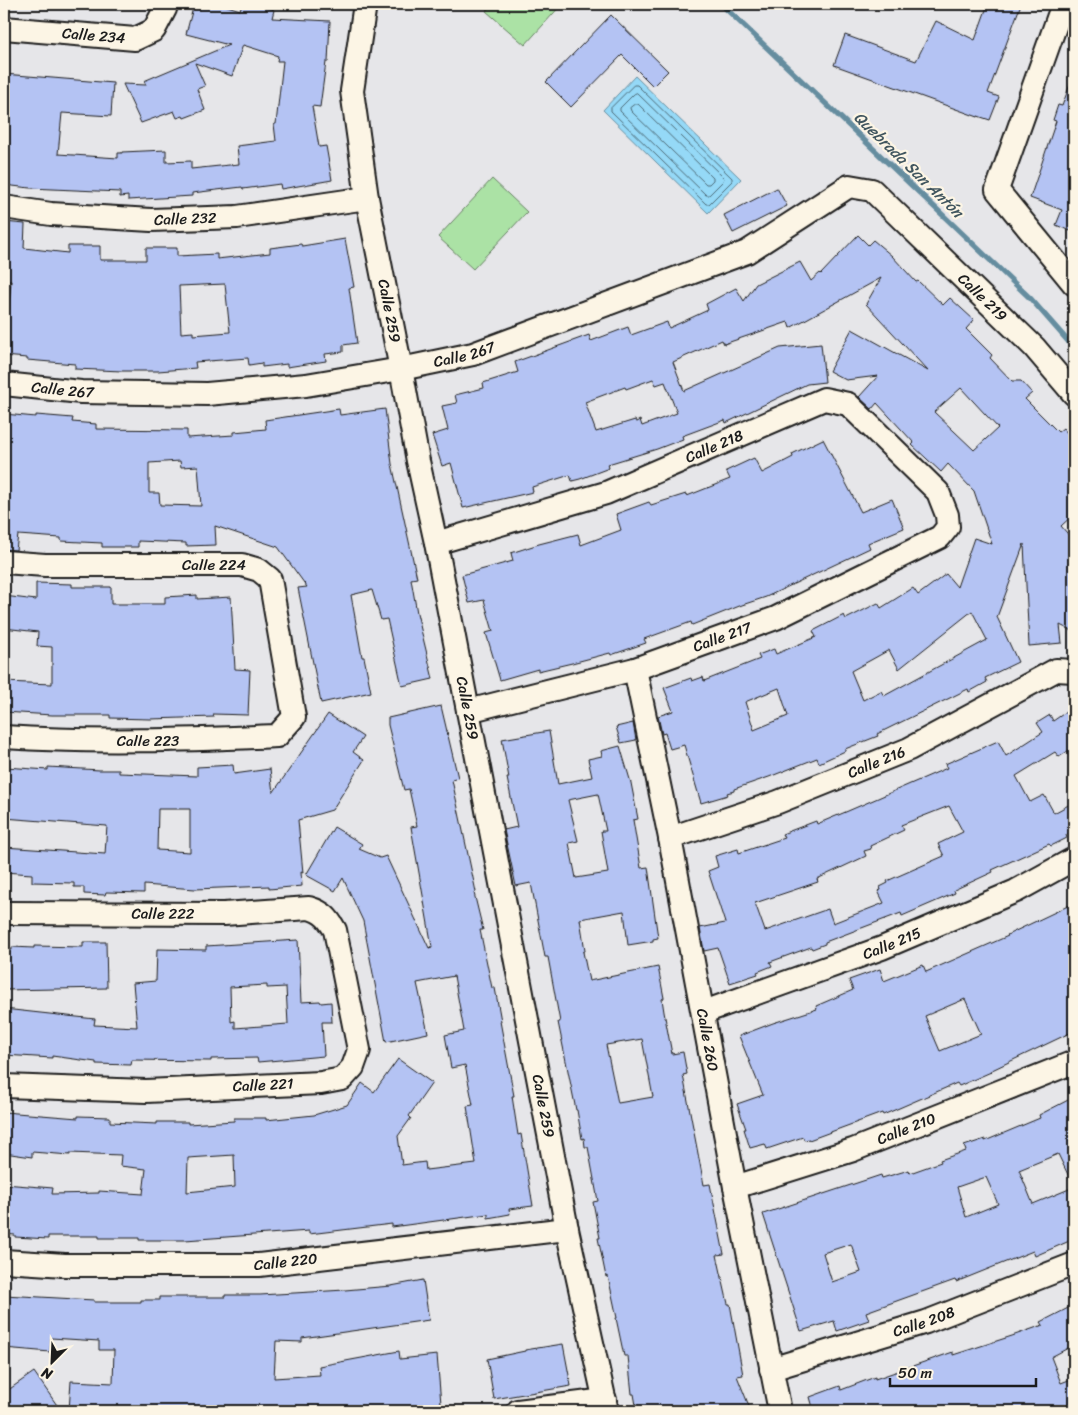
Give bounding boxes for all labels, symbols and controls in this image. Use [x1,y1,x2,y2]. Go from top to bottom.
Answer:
street label: Calle 234 [61,20,126,51]
water label: Quebrada San Antón [847,104,972,227]
street label: Calle 232 [154,205,217,233]
street label: Calle 219 [952,267,1014,328]
street label: Calle 259 [370,277,408,345]
street label: Calle 267 [431,333,500,375]
street label: Calle 267 [30,374,96,405]
street label: Calle 218 [681,422,747,470]
street label: Calle 224 [182,552,246,578]
street label: Calle 217 [689,614,756,660]
street label: Calle 259 [449,674,486,742]
street label: Calle 223 [117,728,179,754]
street label: Calle 216 [843,739,909,786]
street label: Calle 222 [131,901,195,927]
street label: Calle 215 [859,920,925,967]
street label: Calle 260 [689,1006,726,1074]
street label: Calle 221 [232,1070,294,1100]
street label: Calle 259 [525,1072,562,1140]
street label: Calle 210 [873,1105,940,1152]
street label: Calle 220 [254,1245,319,1278]
street label: Calle 208 [890,1299,959,1344]
north arrow [28,1338,78,1388]
scale bar [890,1355,1037,1387]
text: N [37,1360,57,1387]
text: 50 m [898,1360,933,1386]

